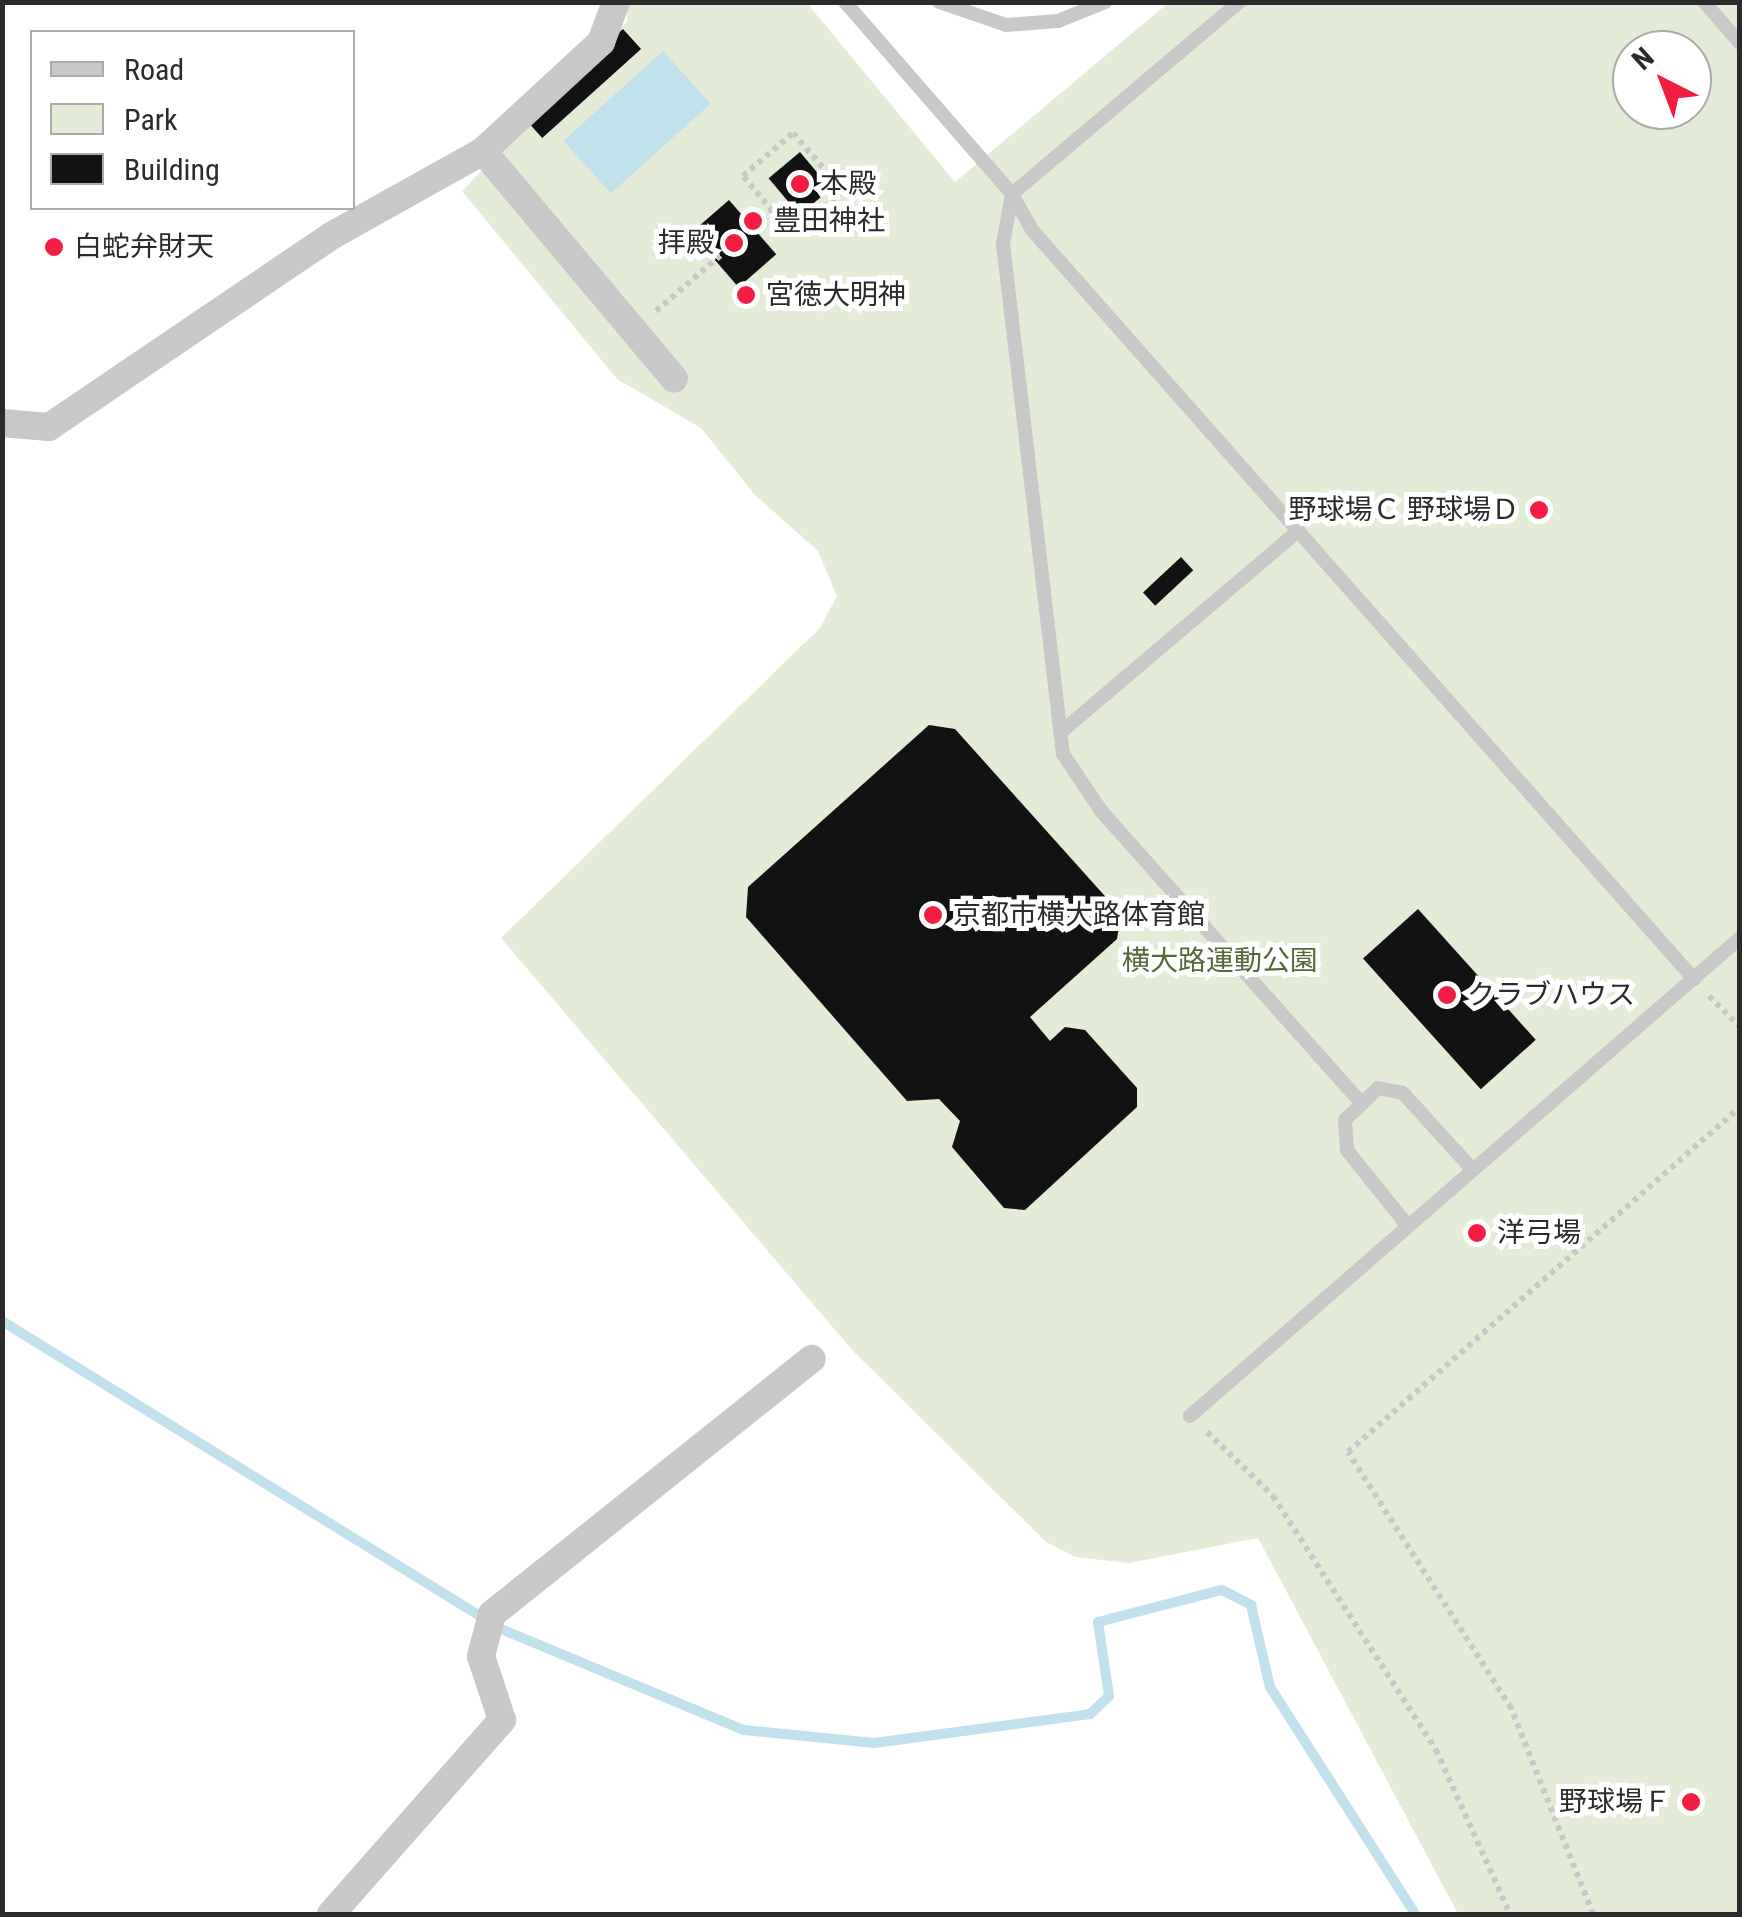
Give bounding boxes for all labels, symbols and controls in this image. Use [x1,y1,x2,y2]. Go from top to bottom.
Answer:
legend [30,30,355,210]
north arrow [1612,30,1712,130]
text: N [1626,41,1660,77]
text: Road [124,52,184,87]
text: Park [124,102,178,137]
text: Building [124,152,220,187]
place label: 本殿 [820,167,876,201]
marker: 本殿 [789,173,811,195]
place label: 豊田神社 [773,204,885,238]
marker: 豊田神社 [742,210,764,232]
place label: 拝殿 [658,226,714,260]
place label: 白蛇弁財天 [74,230,214,264]
marker: 拝殿 [723,232,745,254]
marker: 白蛇弁財天 [43,236,65,258]
place label: 宮徳大明神 [766,278,906,312]
marker: 宮徳大明神 [735,284,757,306]
place label: 野球場Ｃ 野球場Ｄ [1289,493,1519,527]
marker: 野球場Ｃ 野球場Ｄ [1528,499,1550,521]
place label: 京都市横大路体育館 [953,898,1205,932]
marker: 京都市横大路体育館 [922,904,944,926]
park label: 横大路運動公園 [1122,944,1318,978]
place label: クラブハウス [1467,978,1635,1012]
marker: クラブハウス [1436,984,1458,1006]
place label: 洋弓場 [1497,1216,1581,1250]
marker: 洋弓場 [1466,1222,1488,1244]
place label: 野球場Ｆ [1559,1785,1671,1819]
marker: 野球場Ｆ [1680,1791,1702,1813]

